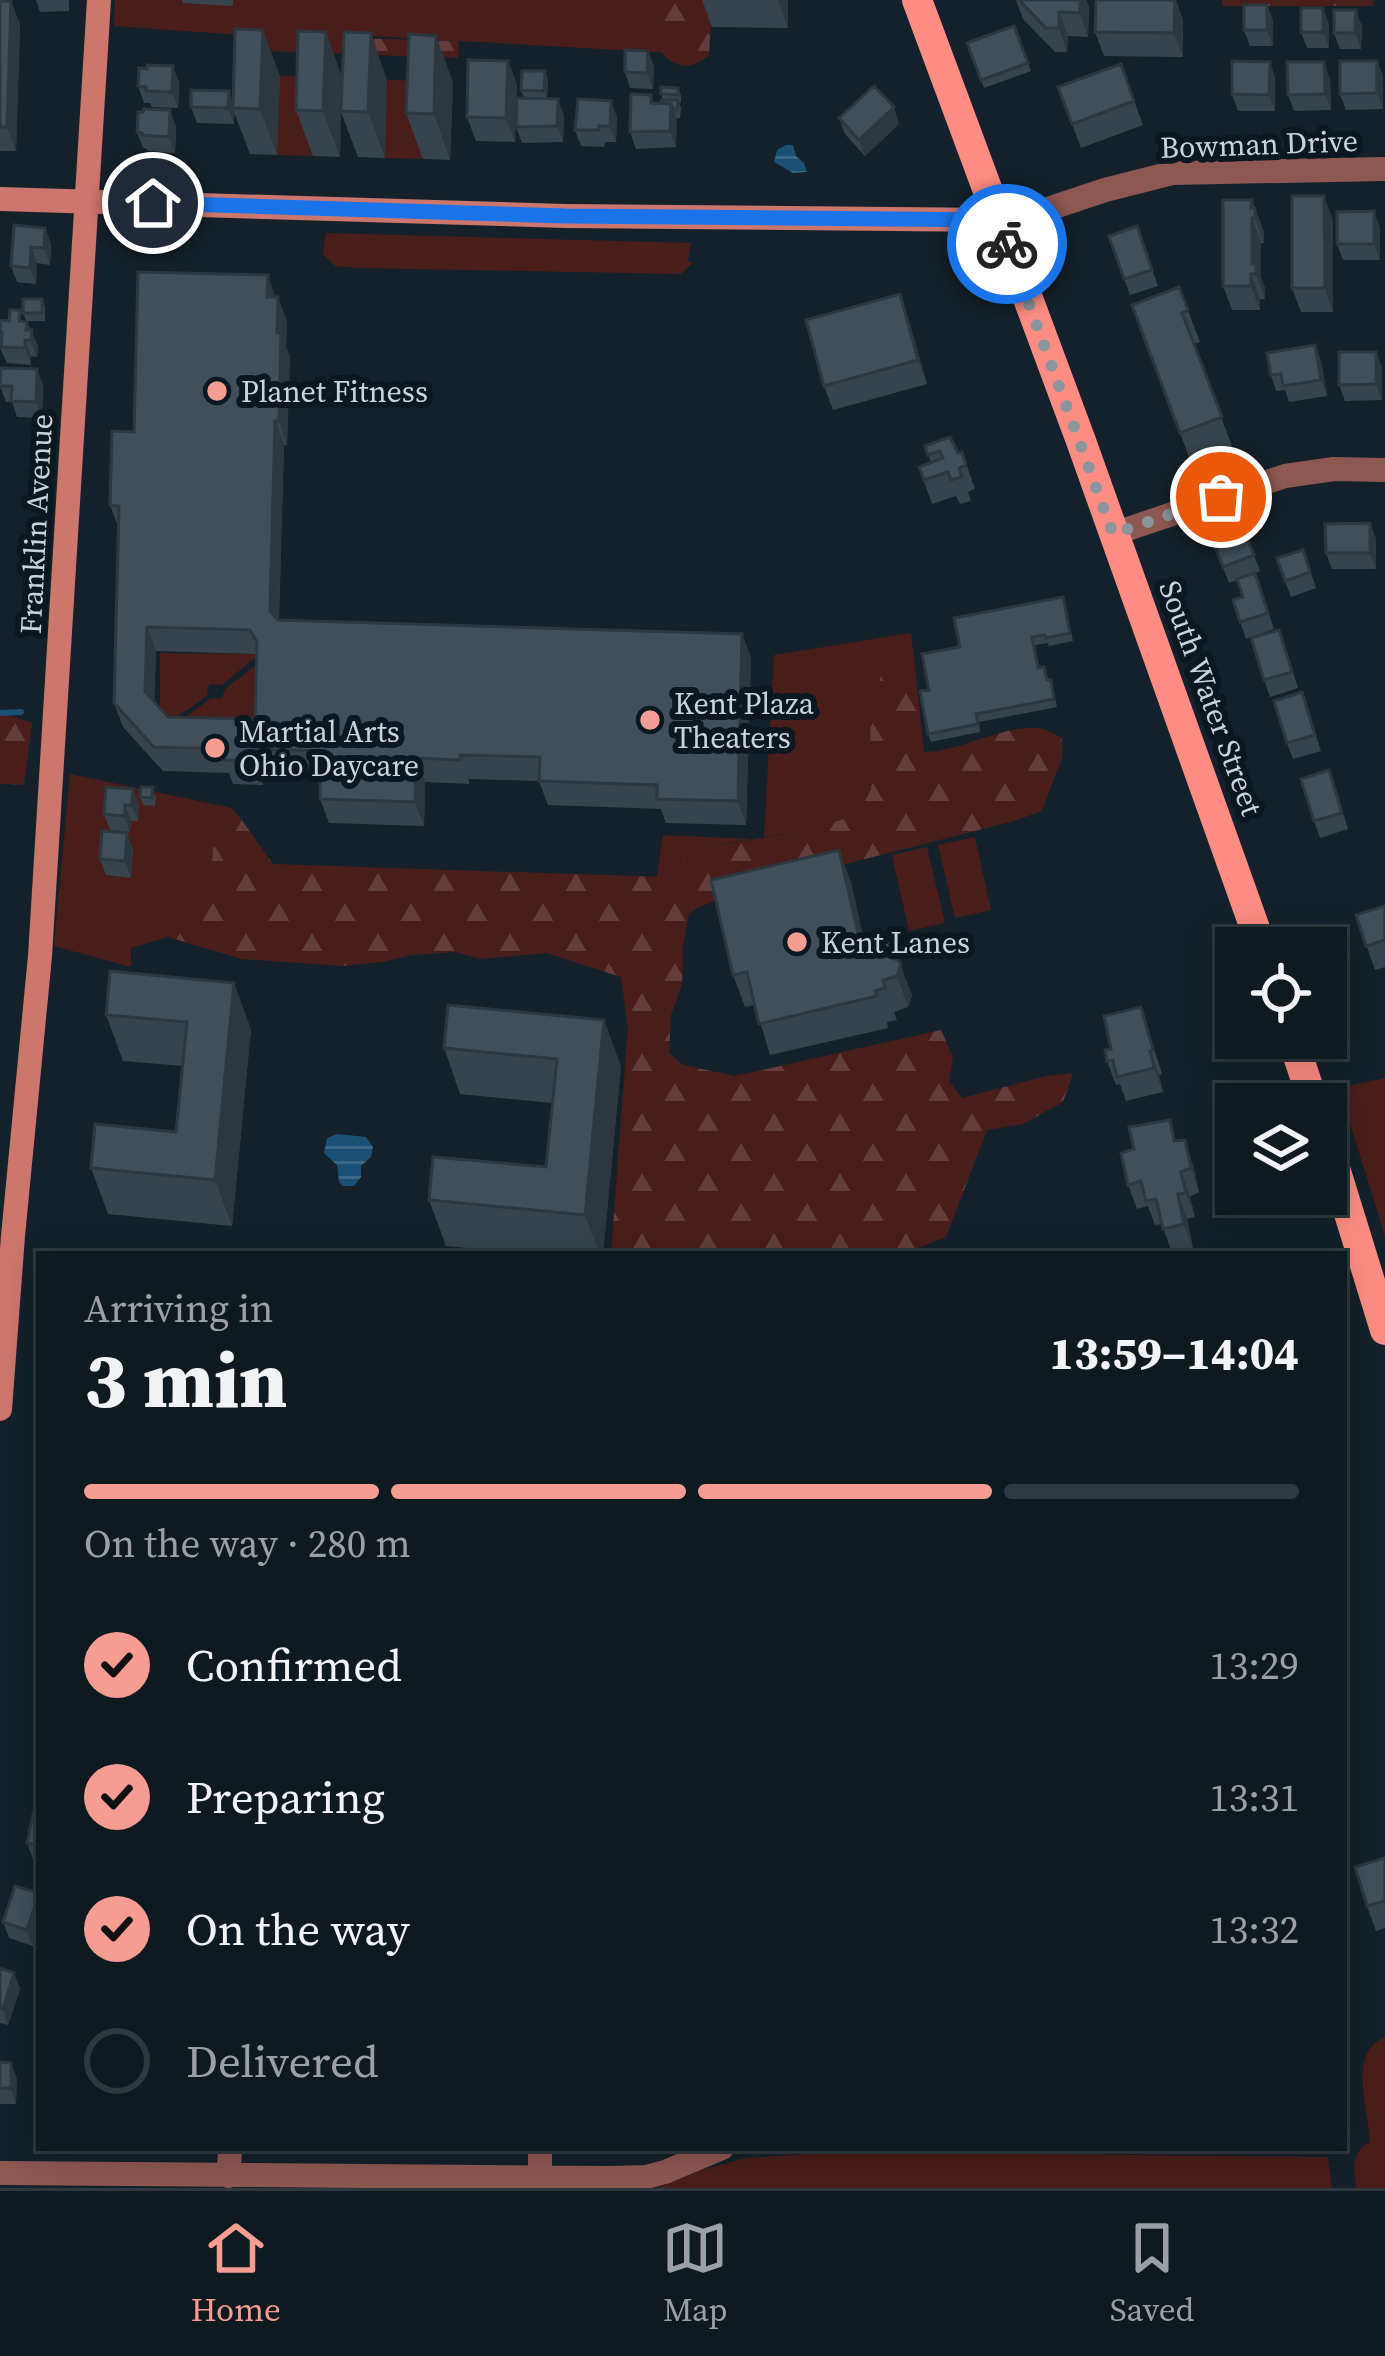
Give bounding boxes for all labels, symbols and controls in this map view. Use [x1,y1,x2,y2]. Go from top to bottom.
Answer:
street label: Bowman Drive [1159,120,1359,168]
pin [102,152,204,254]
icon: home [120,170,186,236]
courier [947,184,1067,304]
icon: bike [974,211,1040,277]
place label: Planet Fitness [241,371,428,412]
marker: Planet Fitness [204,378,230,404]
street label: Franklin Avenue [10,413,62,635]
pin [1170,446,1272,548]
icon: bag [1188,464,1254,530]
street label: South Water Street [1149,575,1273,821]
place label: Kent Plaza Theaters [674,683,815,758]
marker: Kent Plaza Theaters [637,707,663,733]
place label: Martial Arts Ohio Daycare [239,711,419,786]
marker: Martial Arts Ohio Daycare [202,735,228,761]
place label: Kent Lanes [821,922,970,963]
map controls [1215,927,1347,1215]
button: locate [1215,927,1347,1059]
marker: Kent Lanes [784,929,810,955]
button: layers [1215,1083,1347,1215]
text: Arriving in [84,1282,273,1335]
text: 13:59–14:04 [1049,1322,1299,1384]
text: 3 min [84,1326,287,1433]
text: On the way · 280 m [84,1517,411,1570]
icon: check [84,1632,150,1698]
text: Confirmed [186,1634,402,1696]
text: 13:29 [1209,1639,1299,1692]
icon: check [84,1764,150,1830]
text: Preparing [186,1766,385,1828]
text: 13:31 [1209,1771,1299,1824]
icon: check [84,1896,150,1962]
text: On the way [186,1898,410,1960]
text: 13:32 [1209,1903,1299,1956]
text: Delivered [186,2030,378,2092]
tab: Home [191,2215,281,2332]
tab: Map [662,2215,728,2332]
tab: Saved [1110,2215,1194,2332]

